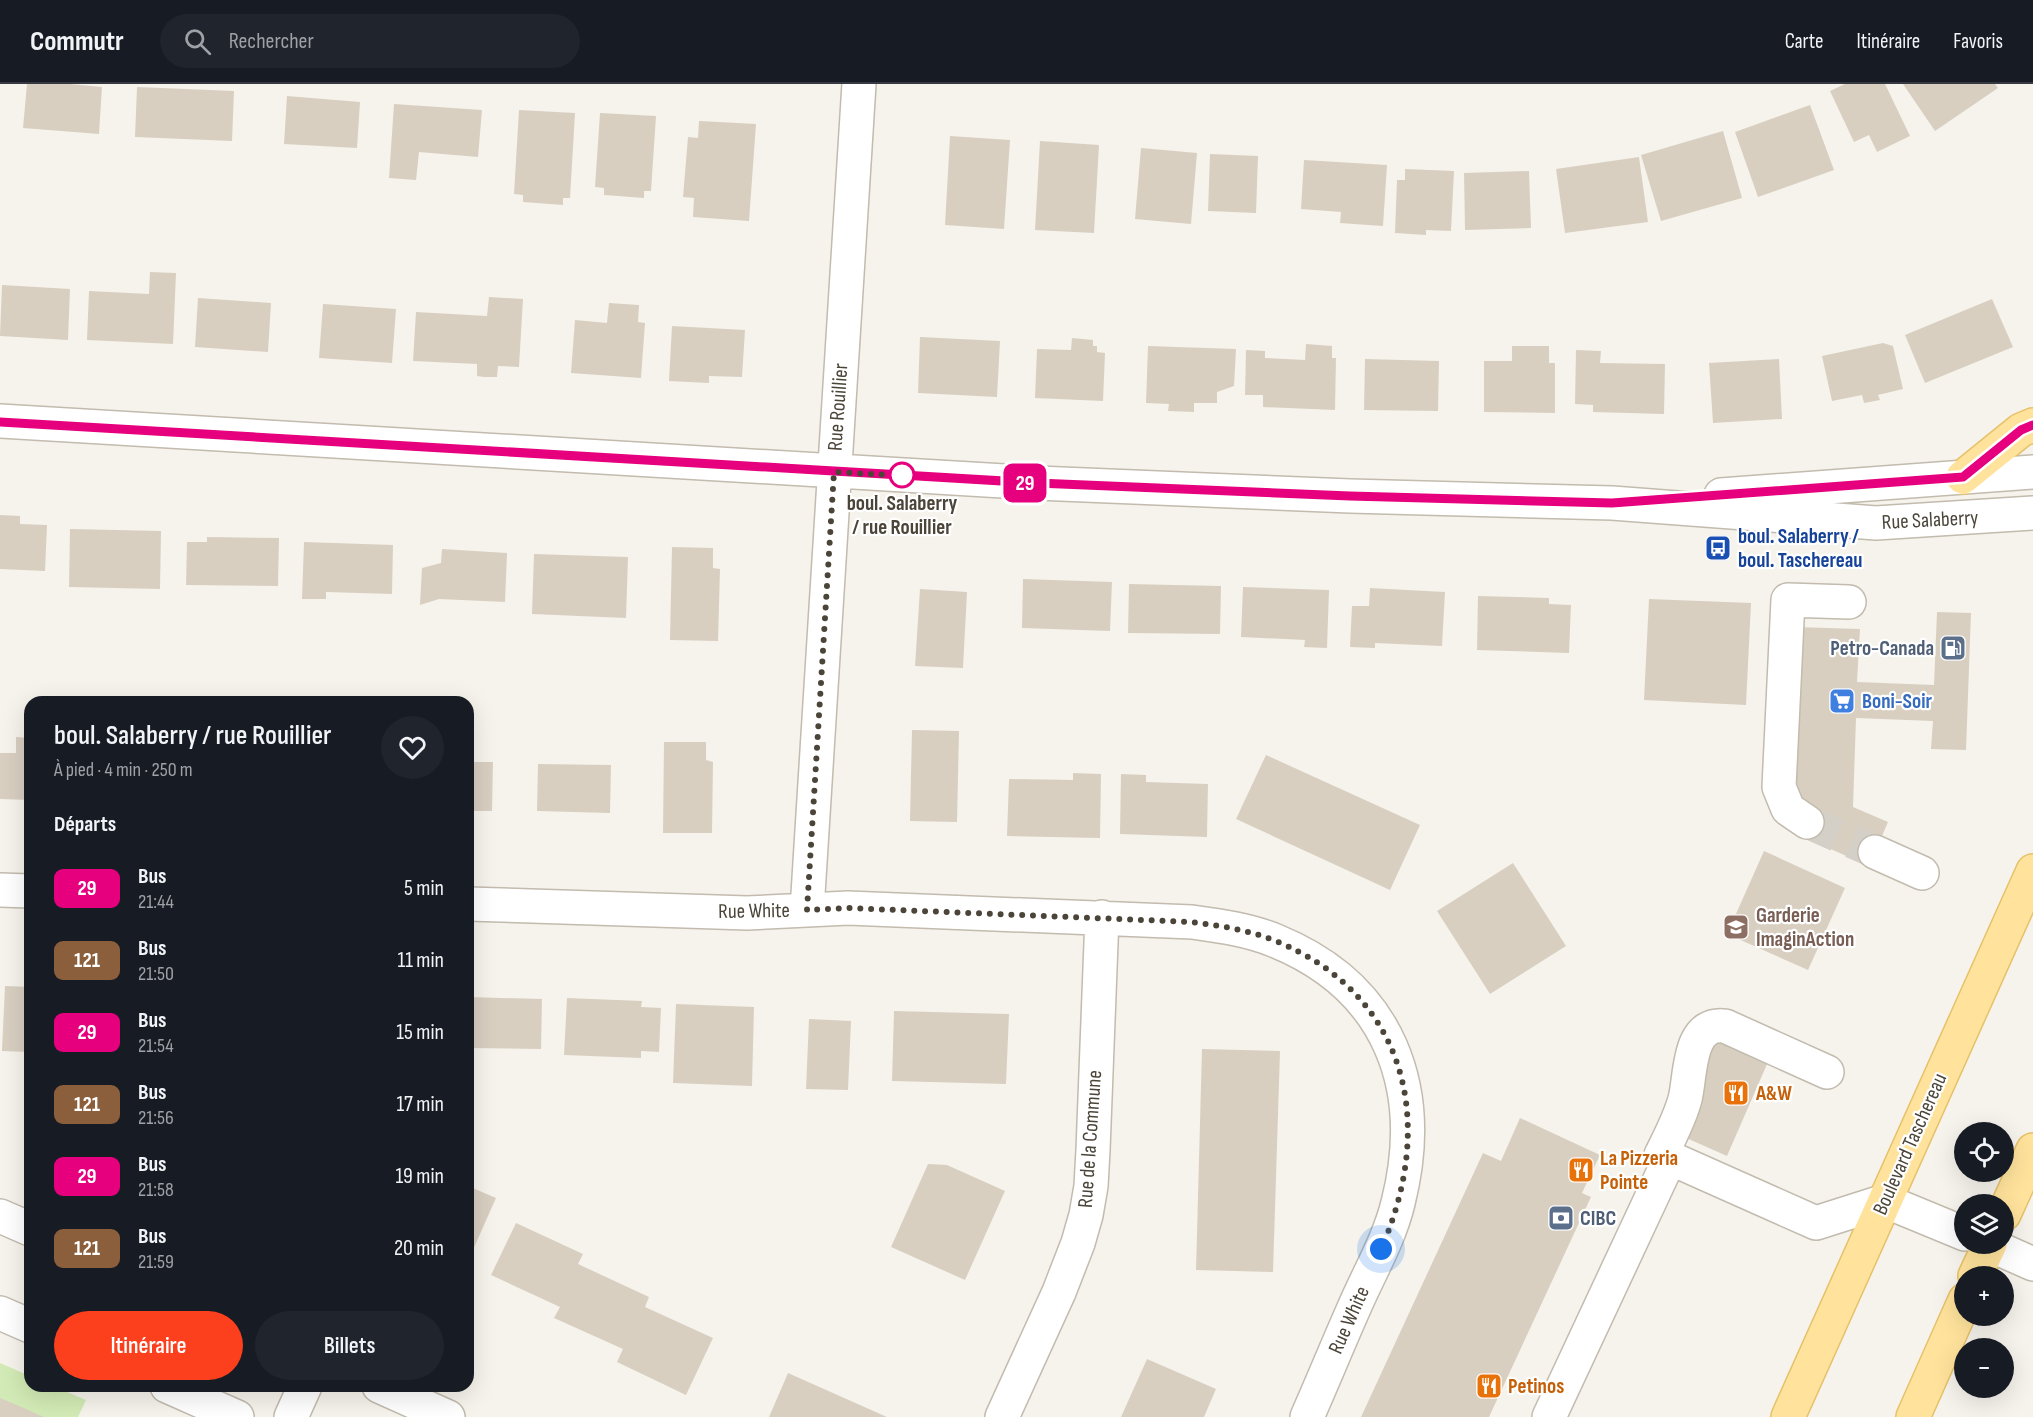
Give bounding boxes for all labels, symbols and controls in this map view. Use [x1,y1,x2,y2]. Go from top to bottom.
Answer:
search box [160,14,580,68]
text: Commutr [30,25,124,58]
icon: search [181,25,214,58]
text: Rechercher [229,28,314,55]
text: Carte [1785,29,1824,54]
text: Itinéraire [1857,29,1920,54]
text: Favoris [1953,29,2003,54]
street label: Rue Rouillier [822,362,854,452]
marker: boul. Salaberry / rue Rouillier [889,462,915,488]
line badge: 29 [998,464,1052,502]
text: 29 [1015,471,1035,496]
place label: boul. Salaberry / rue Rouillier [847,491,958,540]
street label: Rue Salaberry [1881,505,1979,535]
place label: boul. Salaberry / boul. Taschereau [1738,524,1862,573]
bus stop icon: boul. Salaberry / boul. Taschereau [1703,533,1733,563]
fuel station icon: Petro-Canada [1938,633,1968,663]
place label: Petro-Canada [1830,636,1934,661]
supermarket icon: Boni-Soir [1827,686,1857,716]
place label: Boni-Soir [1862,689,1933,714]
button: heart [381,716,444,779]
text: boul. Salaberry / rue Rouillier [54,719,331,752]
text: À pied · 4 min · 250 m [54,758,193,782]
text: Départs [54,811,116,838]
text: Bus [138,863,167,890]
text: 5 min [404,875,444,902]
text: 29 [77,876,97,901]
text: 21:44 [138,890,174,914]
street label: Rue White [718,898,790,924]
place label: Garderie ImaginAction [1756,903,1854,952]
school or university icon: Garderie ImaginAction [1721,912,1751,942]
text: Bus [138,935,167,962]
text: 11 min [397,947,444,974]
text: 121 [74,948,100,973]
text: 21:50 [138,962,174,986]
text: Bus [138,1007,167,1034]
text: 15 min [396,1019,444,1046]
text: 29 [77,1020,97,1045]
text: 21:54 [138,1034,174,1058]
street label: Rue de la Commune [1073,1069,1107,1209]
street label: Boulevard Taschereau [1868,1069,1952,1219]
restaurant icon: A&W [1721,1078,1751,1108]
text: Bus [138,1079,167,1106]
place label: A&W [1755,1081,1792,1106]
text: 17 min [396,1091,444,1118]
text: 121 [74,1092,100,1117]
text: 21:56 [138,1106,174,1130]
map controls [1954,1122,2014,1398]
button: locate [1954,1122,2014,1182]
place label: La Pizzeria Pointe [1600,1146,1678,1195]
text: Bus [138,1151,167,1178]
restaurant icon: La Pizzeria Pointe [1566,1155,1596,1185]
text: 19 min [395,1163,444,1190]
text: 29 [77,1164,97,1189]
text: 21:58 [138,1178,174,1202]
button: layers [1954,1194,2014,1254]
bank icon: CIBC [1546,1203,1576,1233]
place label: CIBC [1580,1206,1616,1231]
text: Bus [138,1223,167,1250]
your location [1366,1234,1396,1264]
text: 20 min [394,1235,444,1262]
text: 121 [74,1236,100,1261]
text: 21:59 [138,1250,174,1274]
button: + [1954,1266,2014,1326]
street label: Rue White [1323,1282,1375,1358]
button: Itinéraire [54,1311,243,1380]
button: Billets [255,1311,444,1380]
button: − [1954,1338,2014,1398]
restaurant icon: Petinos [1474,1371,1504,1401]
place label: Petinos [1508,1374,1564,1399]

